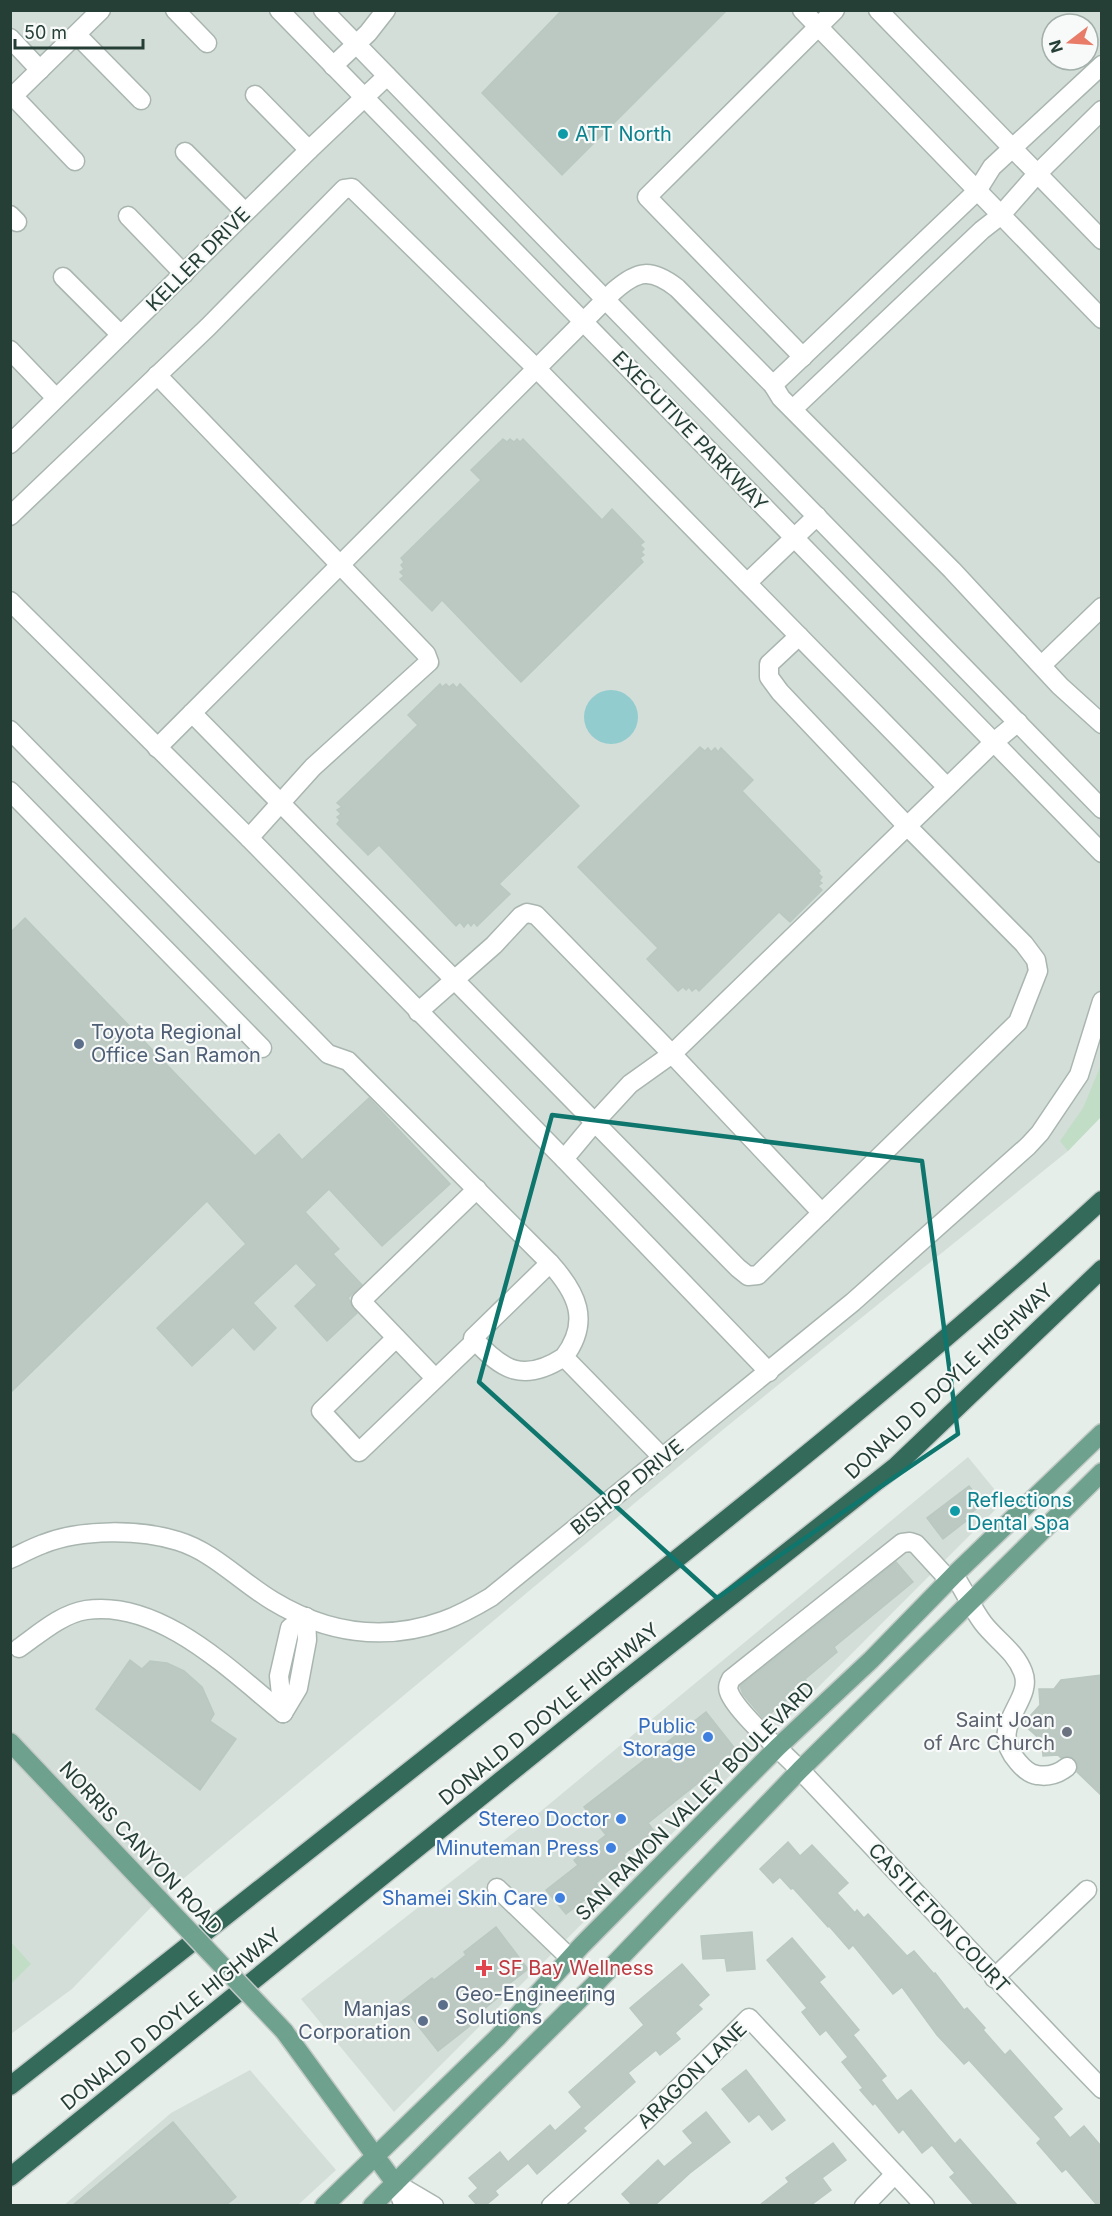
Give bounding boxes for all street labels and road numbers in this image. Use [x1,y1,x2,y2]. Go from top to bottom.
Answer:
street label: KELLER DRIVE [141,202,255,316]
street label: EXECUTIVE PARKWAY [607,346,773,516]
street label: DONALD D DOYLE HIGHWAY [840,1278,1058,1484]
street label: BISHOP DRIVE [566,1434,688,1540]
street label: DONALD D DOYLE HIGHWAY [434,1618,664,1810]
street label: SAN RAMON VALLEY BOULEVARD [570,1676,820,1926]
street label: NORRIS CANYON ROAD [55,1757,227,1939]
street label: CASTLETON COURT [863,1838,1015,1998]
street label: DONALD D DOYLE HIGHWAY [56,1923,286,2115]
street label: ARAGON LANE [632,2017,752,2133]

